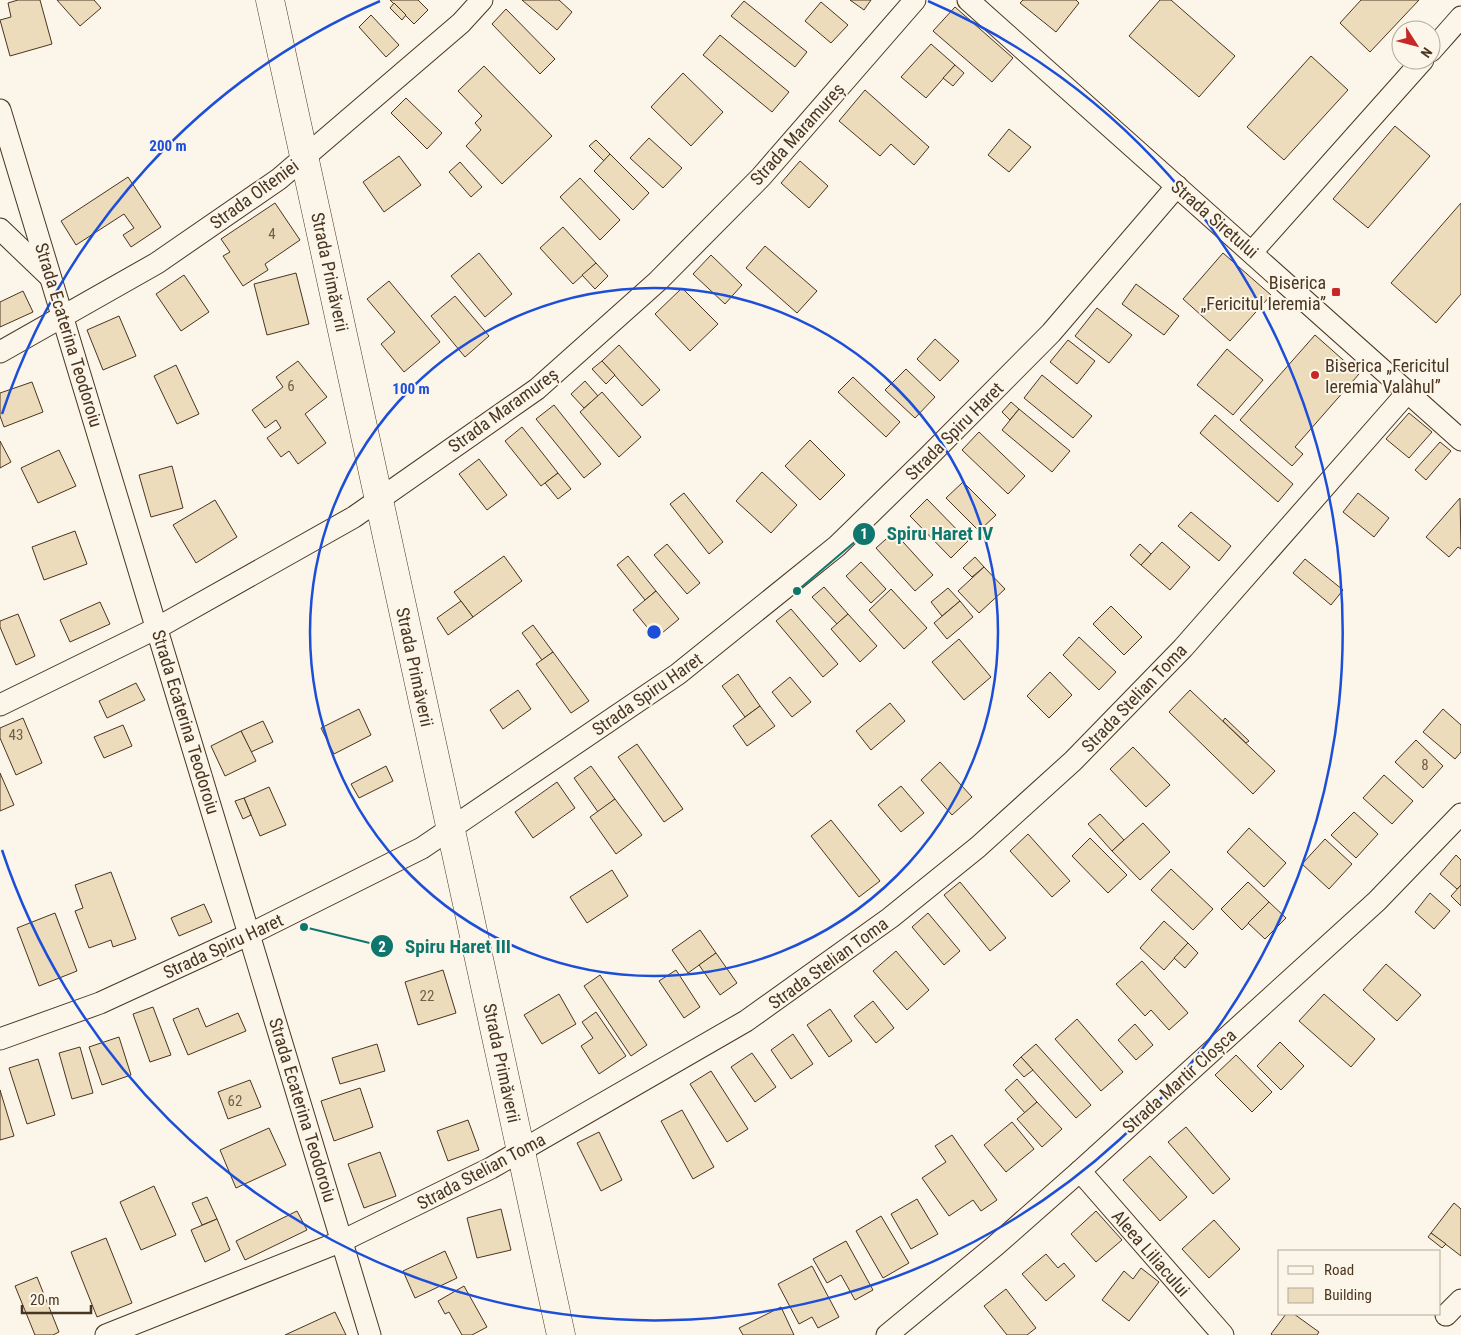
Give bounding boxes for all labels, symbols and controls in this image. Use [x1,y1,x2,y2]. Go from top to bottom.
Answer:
north arrow [1391,20,1441,70]
text: N [1418,44,1436,61]
street label: Strada Maramureș [746,79,849,190]
text: 200 m [149,137,187,155]
street label: Strada Olteniei [206,155,302,233]
street label: Strada Siretului [1167,176,1263,262]
street label: Strada Primăverii [307,210,353,334]
house number: 4 [268,225,276,243]
street label: Strada Ecaterina Teodoroiu [31,240,107,430]
place label: Biserica „Fericitul Ieremia” [1200,272,1326,314]
marker: Biserica „Fericitul Ieremia” [1330,286,1342,298]
place label: Biserica „Fericitul Ieremia Valahul” [1325,355,1449,397]
street label: Strada Maramureș [444,363,562,458]
marker: Biserica „Fericitul Ieremia Valahul” [1309,369,1321,381]
house number: 6 [287,377,295,395]
street label: Strada Spiru Haret [901,378,1007,484]
text: 100 m [392,380,430,398]
callout: Spiru Haret IV [852,517,1003,551]
text: Spiru Haret IV [887,522,993,545]
text: 1 [860,525,868,543]
street label: Strada Primăverii [392,605,438,729]
centre of rings [645,623,663,641]
street label: Strada Ecaterina Teodoroiu [148,627,224,817]
street label: Strada Stelian Toma [1077,640,1191,756]
street label: Strada Spiru Haret [588,648,706,740]
house number: 43 [9,726,23,744]
house number: 8 [1421,756,1429,774]
street label: Strada Spiru Haret [160,909,286,983]
street label: Strada Stelian Toma [764,913,892,1013]
callout: Spiru Haret III [370,929,521,963]
text: Spiru Haret III [405,935,511,958]
text: 2 [378,938,386,956]
house number: 22 [420,987,434,1005]
street label: Strada Primăverii [479,1001,525,1125]
street label: Strada Ecaterina Teodoroiu [265,1015,341,1205]
street label: Strada Martir Cloșca [1118,1024,1241,1138]
house number: 62 [228,1092,242,1110]
street label: Strada Stelian Toma [413,1128,549,1214]
street label: Aleea Liliacului [1108,1205,1194,1301]
legend [1278,1250,1441,1315]
text: Road [1324,1261,1354,1279]
scale bar [22,1282,91,1314]
text: Building [1324,1286,1372,1304]
text: 20 m [30,1291,60,1309]

